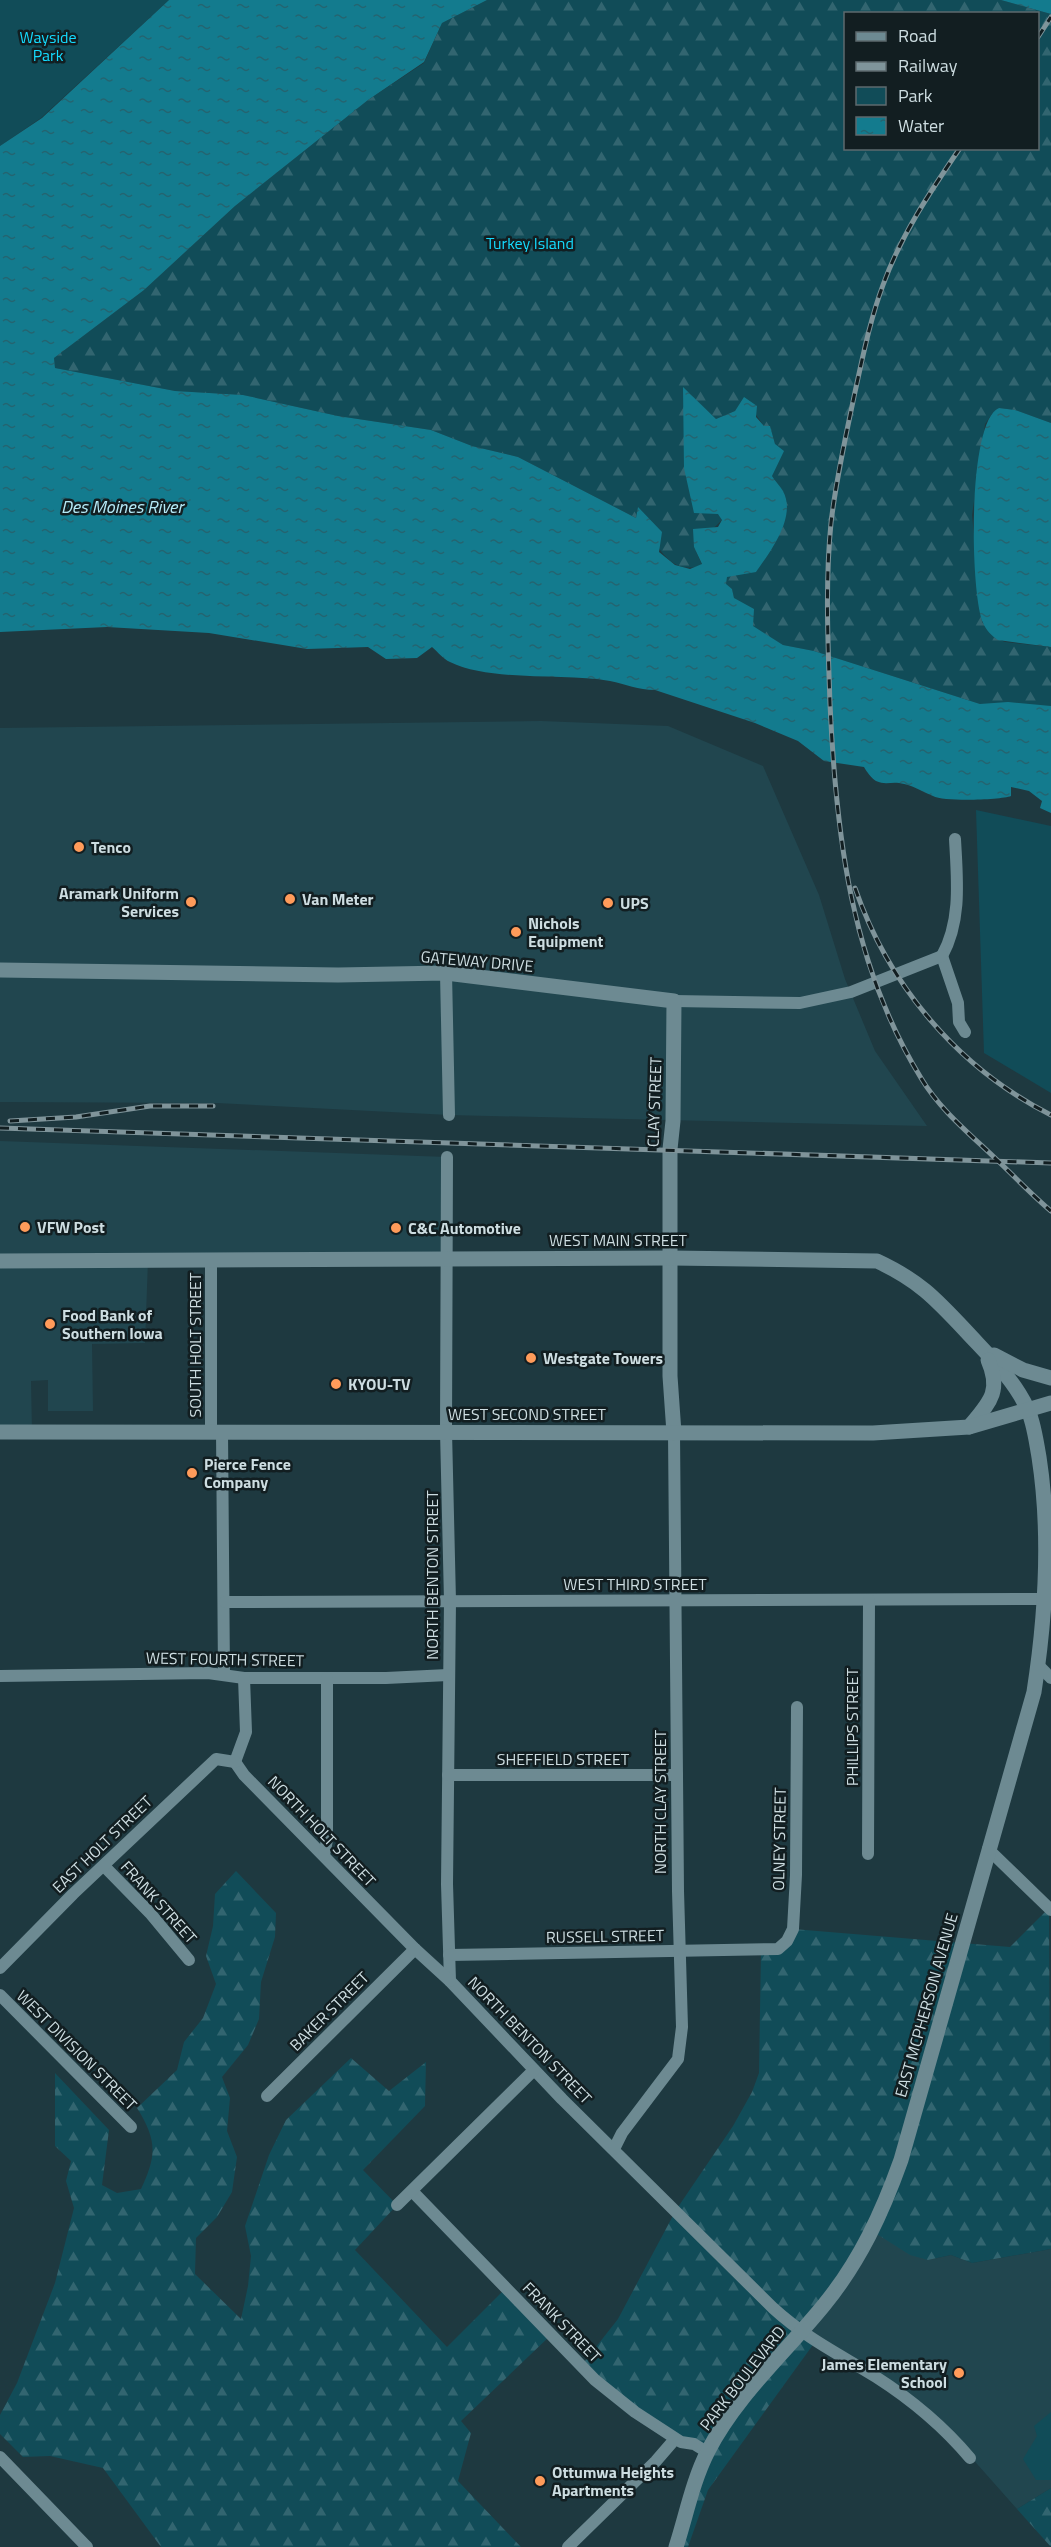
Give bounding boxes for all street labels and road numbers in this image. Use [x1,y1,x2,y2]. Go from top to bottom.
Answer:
street label: GATEWAY DRIVE [420,944,534,978]
street label: CLAY STREET [640,1056,668,1148]
street label: WEST MAIN STREET [549,1228,688,1252]
street label: SOUTH HOLT STREET [183,1272,207,1417]
street label: WEST SECOND STREET [448,1402,606,1426]
street label: NORTH BENTON STREET [420,1490,444,1660]
street label: WEST THIRD STREET [563,1572,707,1596]
street label: WEST FOURTH STREET [146,1646,305,1672]
street label: PHILLIPS STREET [840,1667,864,1786]
street label: NORTH CLAY STREET [648,1729,672,1874]
street label: SHEFFIELD STREET [497,1747,630,1771]
street label: NORTH HOLT STREET [263,1770,382,1892]
street label: OLNEY STREET [766,1787,792,1891]
street label: EAST HOLT STREET [46,1789,158,1898]
street label: FRANK STREET [115,1855,203,1949]
street label: EAST MCPHERSON AVENUE [888,1910,964,2100]
street label: RUSSELL STREET [546,1923,665,1949]
street label: BAKER STREET [284,1965,375,2056]
street label: NORTH BENTON STREET [463,1971,598,2110]
street label: WEST DIVISION STREET [11,1984,143,2116]
street label: FRANK STREET [517,2276,607,2368]
street label: PARK BOULEVARD [694,2321,790,2435]

